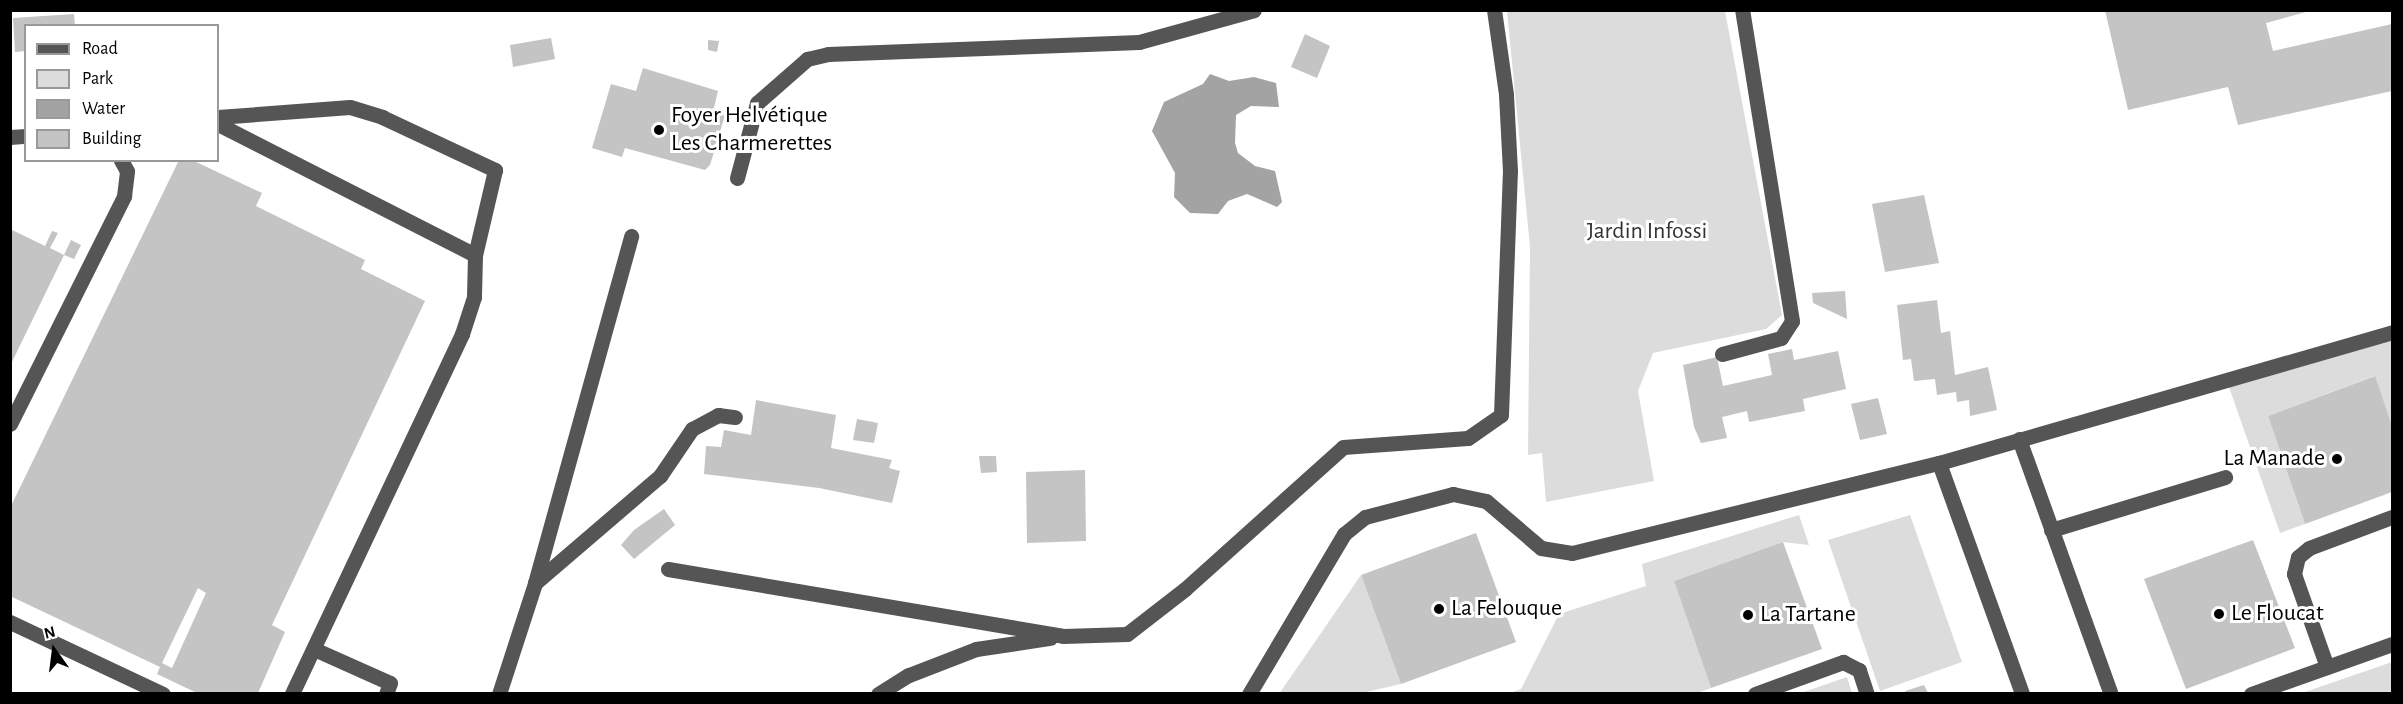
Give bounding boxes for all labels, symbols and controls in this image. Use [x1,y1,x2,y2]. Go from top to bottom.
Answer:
legend [24,24,219,162]
text: Road [82,40,118,58]
text: Park [82,70,113,88]
text: Water [82,100,125,118]
place label: Foyer Helvétique Les Charmerettes [671,102,832,158]
marker: Foyer Helvétique Les Charmerettes [652,123,666,137]
text: Building [82,130,141,148]
park label: Jardin Infossi [1587,218,1707,246]
place label: La Manade [2223,445,2325,473]
marker: La Manade [2330,452,2344,466]
place label: La Felouque [1451,595,1562,623]
place label: Le Floucat [2231,600,2324,628]
place label: La Tartane [1760,601,1856,629]
marker: La Felouque [1432,602,1446,616]
marker: Le Floucat [2212,607,2226,621]
marker: La Tartane [1741,608,1755,622]
north arrow [24,620,84,680]
text: N [42,623,57,642]

